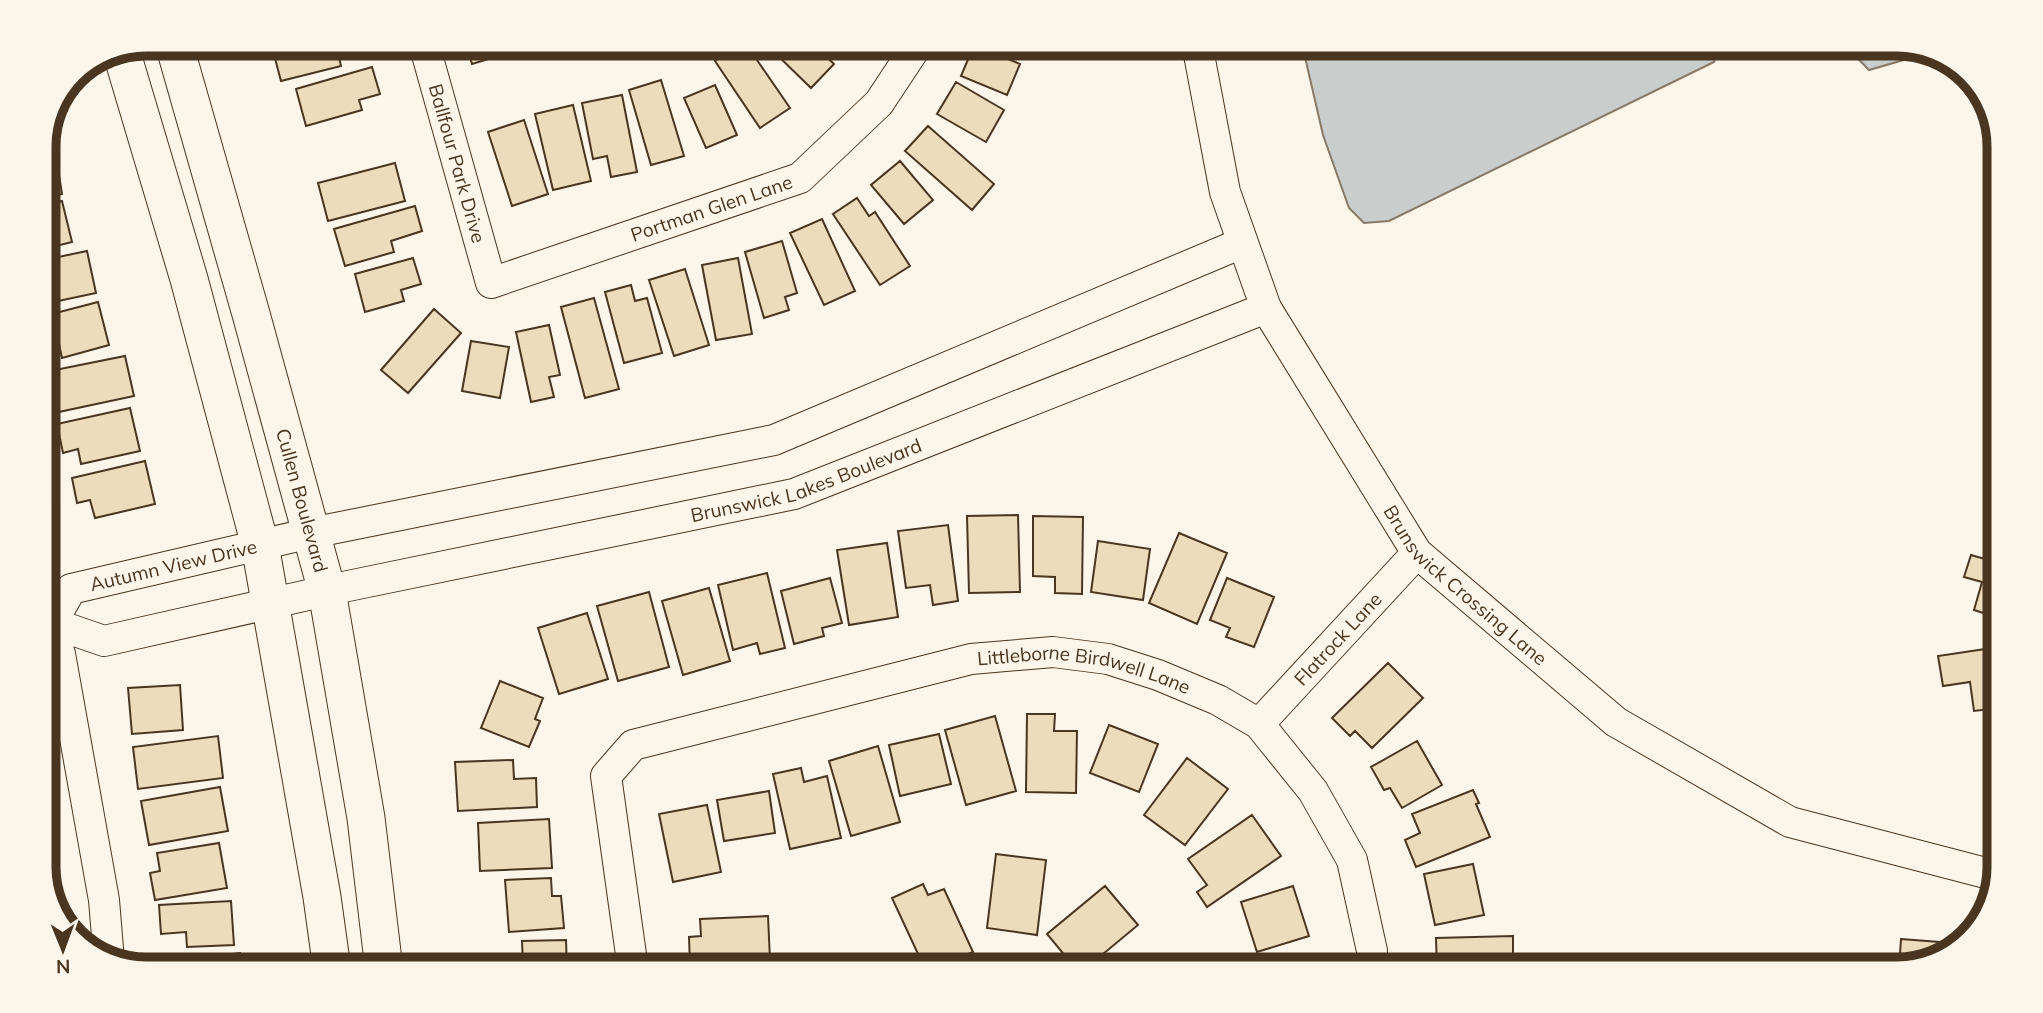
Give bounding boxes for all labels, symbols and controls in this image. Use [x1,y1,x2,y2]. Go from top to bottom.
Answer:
street label: Ballfour Park Drive [424,81,491,246]
street label: Portman Glen Lane [627,170,795,247]
street label: Cullen Boulevard [271,426,333,575]
street label: Brunswick Lakes Boulevard [688,433,925,527]
street label: Brunswick Crossing Lane [1378,501,1552,670]
street label: Autumn View Drive [87,534,259,596]
street label: Flatrock Lane [1289,587,1387,690]
street label: Littleborne Birdwell Lane [976,640,1194,699]
north arrow [28,915,98,985]
text: N [56,955,71,979]

